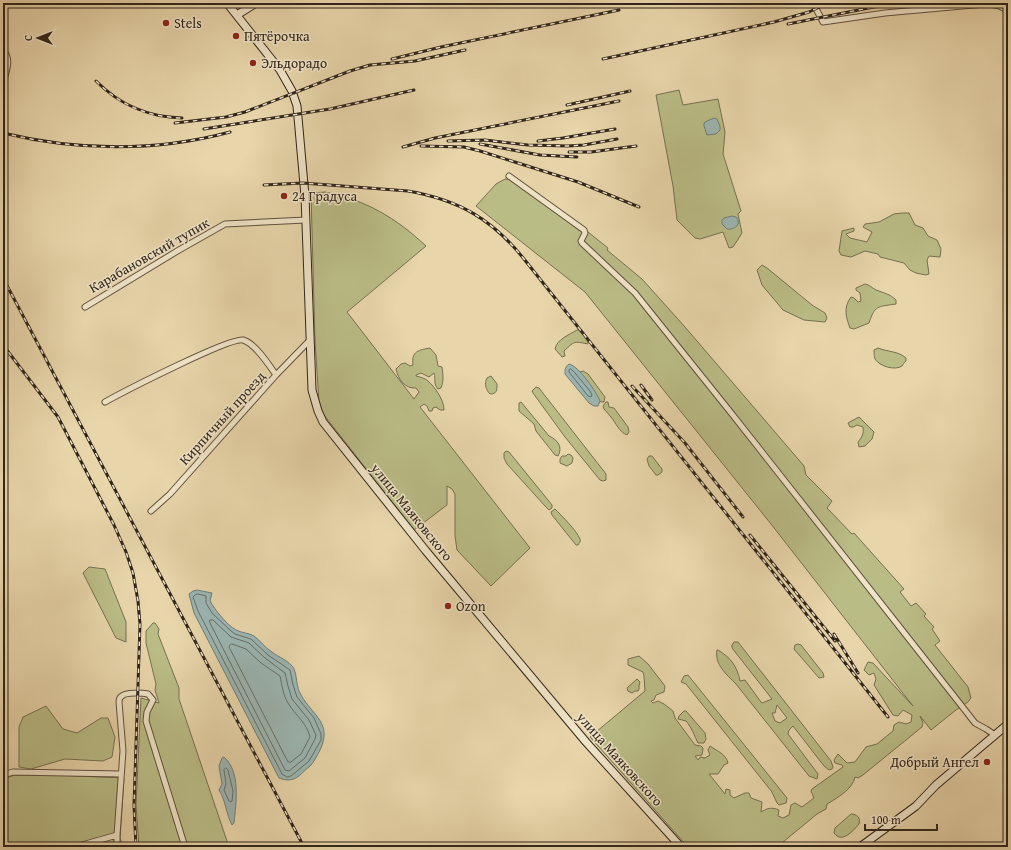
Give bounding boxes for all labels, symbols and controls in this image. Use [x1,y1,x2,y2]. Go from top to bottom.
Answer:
place label: Stels [174,13,202,33]
north arrow [18,18,58,58]
marker: Stels [161,18,171,28]
place label: Пятёрочка [244,26,310,46]
marker: Пятёрочка [231,31,241,41]
text: С [20,35,36,41]
place label: Эльдорадо [261,53,327,73]
marker: Эльдорадо [248,58,258,68]
place label: 24 Градуса [292,186,358,206]
marker: 24 Градуса [279,191,289,201]
street label: Карабановский тупик [85,212,214,298]
street label: Кирпичный проезд [174,366,270,469]
street label: улица Маяковского [366,458,458,565]
place label: Ozon [456,596,486,616]
marker: Ozon [443,601,453,611]
street label: улица Маяковского [572,707,668,811]
place label: Добрый Ангел [889,752,979,772]
marker: Добрый Ангел [982,757,992,767]
scale bar [865,806,937,832]
text: 100 m [871,811,901,828]

